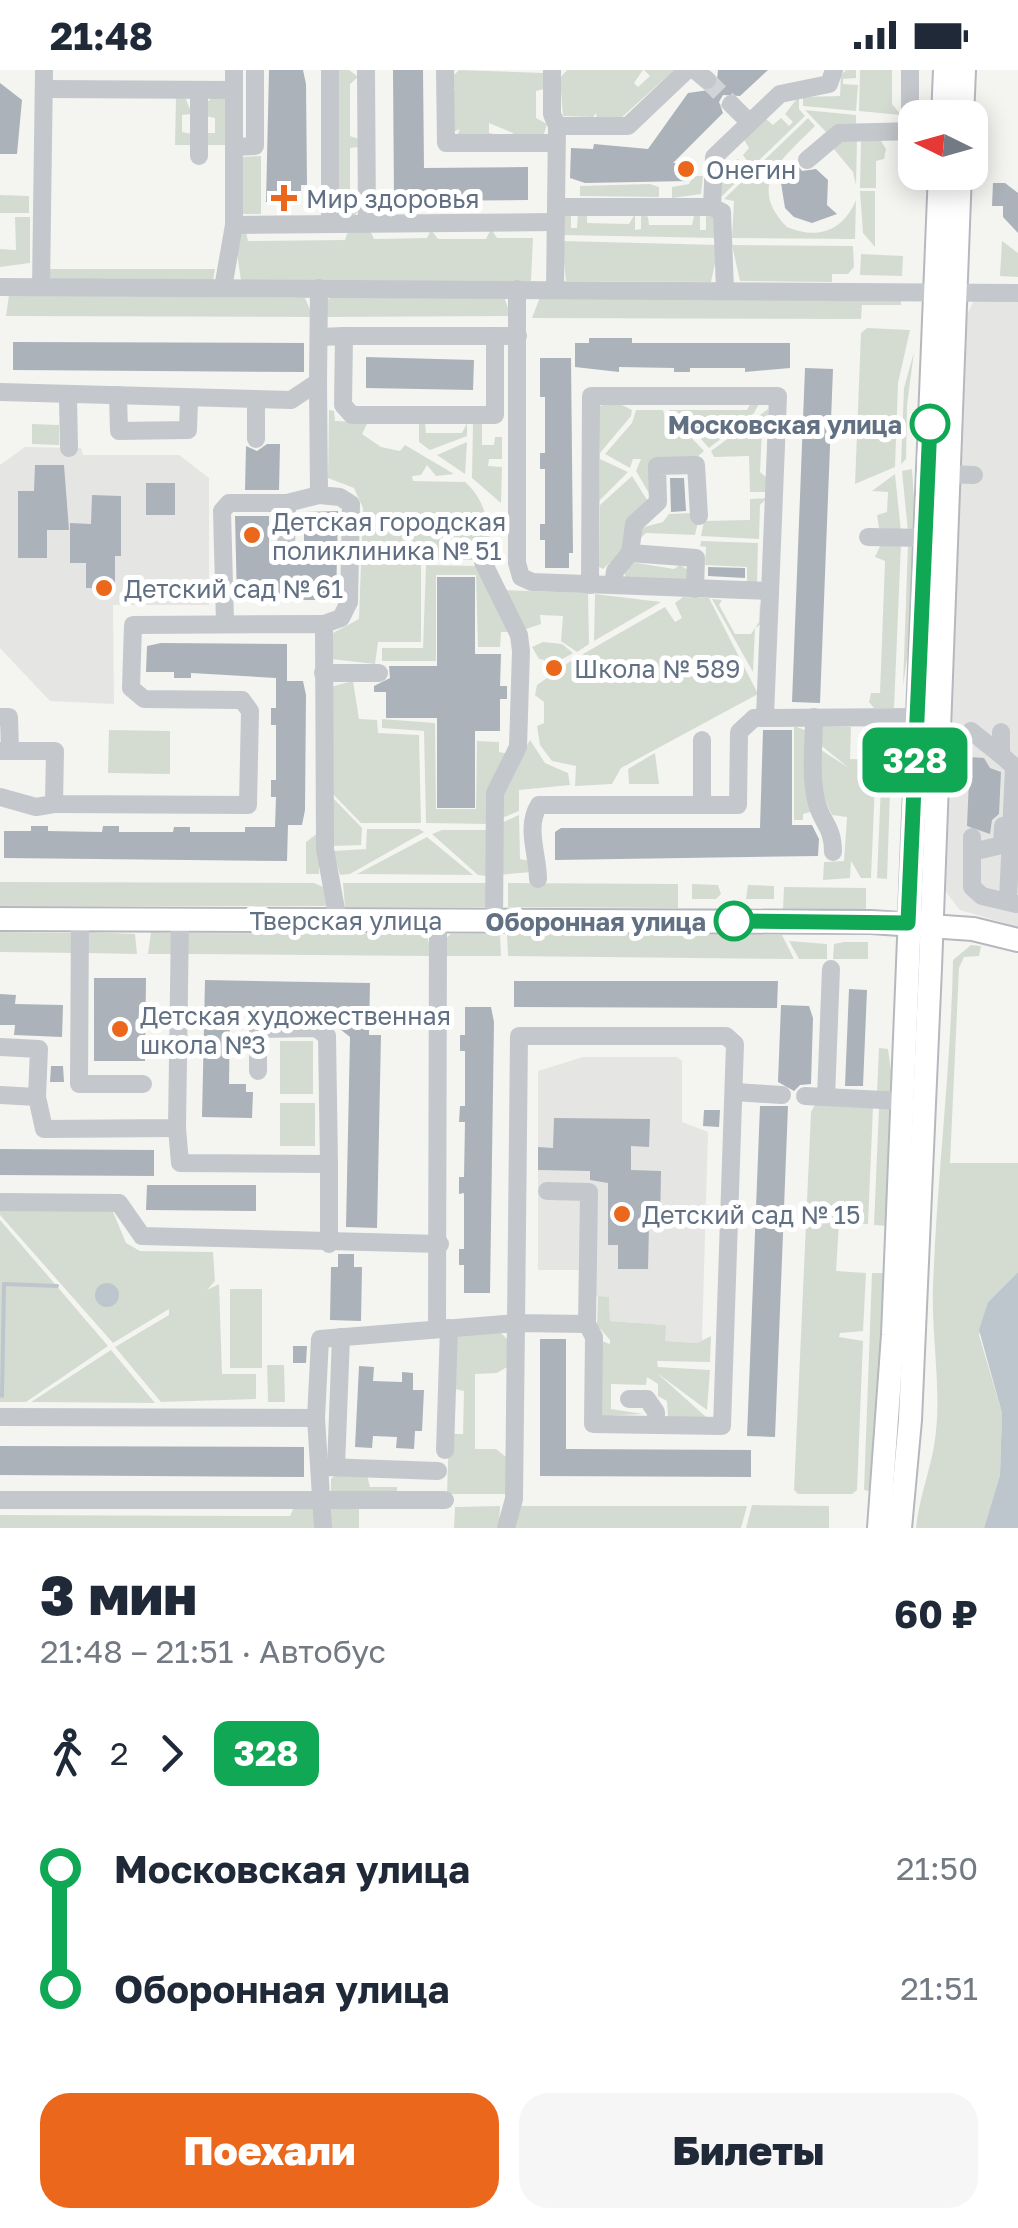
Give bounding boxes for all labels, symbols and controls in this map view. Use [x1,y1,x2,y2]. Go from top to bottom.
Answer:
text: 21:48 [50,13,153,58]
north arrow [898,100,988,190]
map controls [898,100,988,190]
place label: Онегин [706,154,796,185]
marker: Онегин [675,158,697,180]
place label: Мир здоровья [306,183,480,214]
marker: Мир здоровья [271,185,297,211]
marker: Московская улица [911,405,949,443]
place label: Московская улица [668,409,902,440]
place label: Детская городская поликлиника № 51 [272,506,506,566]
marker: Детская городская поликлиника № 51 [241,524,263,546]
place label: Детский сад № 61 [124,573,343,604]
marker: Детский сад № 61 [93,577,115,599]
place label: Школа № 589 [574,653,740,684]
marker: Школа № 589 [543,657,565,679]
line badge: 328 [858,728,972,792]
text: 328 [882,739,948,781]
marker: Оборонная улица [715,902,753,940]
street label: Тверская улица [250,905,442,936]
place label: Оборонная улица [485,906,706,937]
place label: Детская художественная школа №3 [140,1000,451,1060]
marker: Детская художественная школа №3 [109,1018,131,1040]
place label: Детский сад № 15 [642,1199,860,1230]
marker: Детский сад № 15 [611,1203,633,1225]
text: 3 мин [40,1561,197,1627]
text: 60 ₽ [894,1591,978,1636]
text: 21:48 – 21:51 · Автобус [40,1632,386,1670]
icon: walk [40,1726,95,1781]
icon: forward [144,1726,199,1781]
text: 328 [234,1732,299,1774]
text: 2 [110,1734,129,1772]
text: Московская улица [114,1846,470,1891]
text: 21:50 [896,1849,978,1887]
text: Оборонная улица [114,1966,449,2011]
text: 21:51 [900,1969,978,2007]
button: Поехали [40,2093,499,2208]
button: Билеты [519,2093,978,2208]

